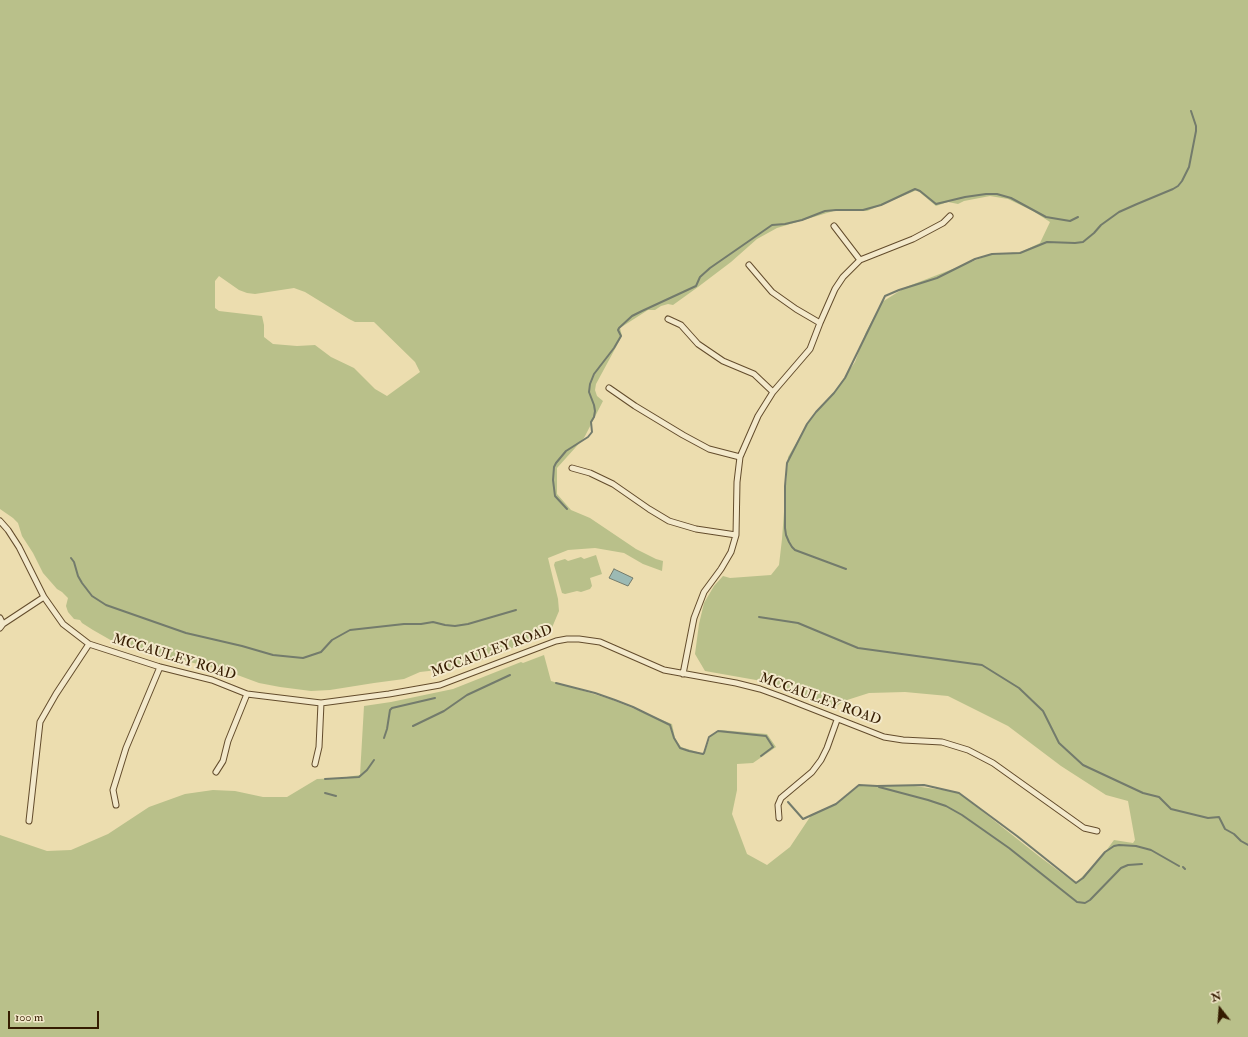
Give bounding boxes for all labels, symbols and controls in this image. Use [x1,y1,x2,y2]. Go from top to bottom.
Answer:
street label: MCCAULEY ROAD [429,622,555,682]
street label: MCCAULEY ROAD [110,631,238,685]
street label: MCCAULEY ROAD [757,670,883,730]
north arrow [1200,989,1240,1029]
text: N [1210,989,1223,1005]
scale bar [10,1003,101,1029]
text: 100 m [15,1010,43,1025]

